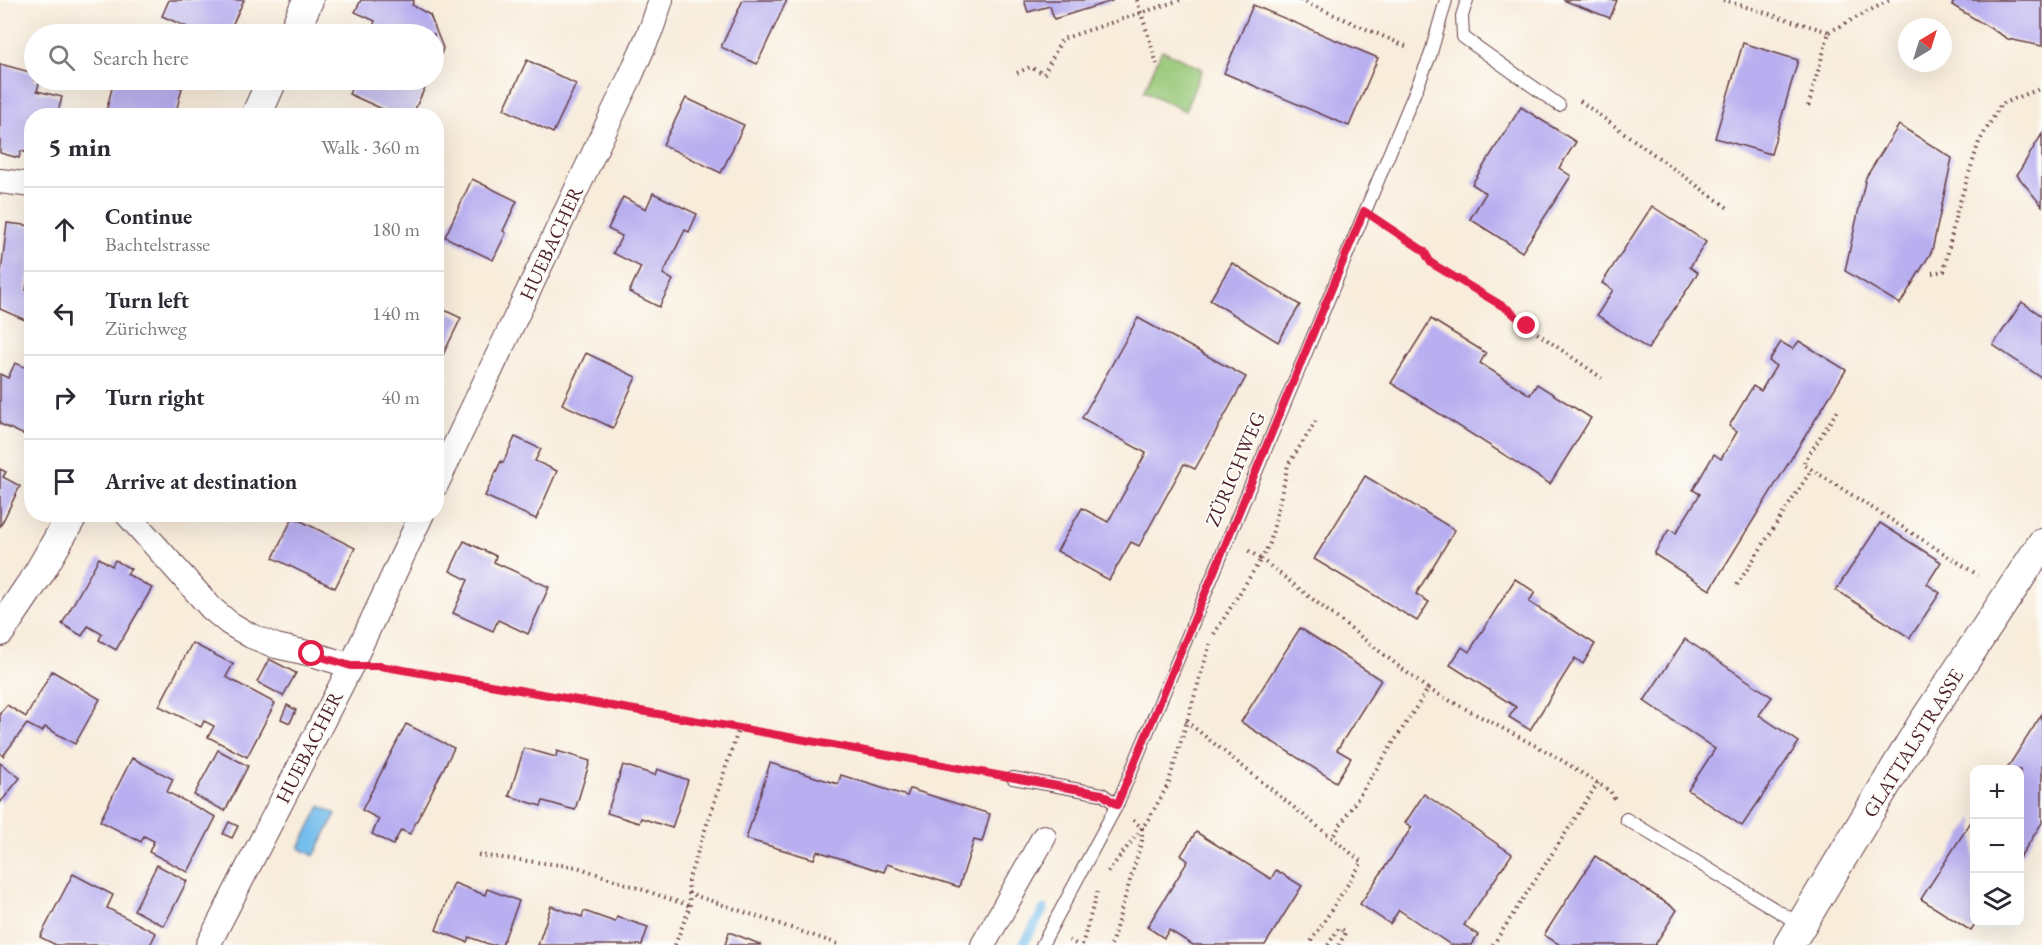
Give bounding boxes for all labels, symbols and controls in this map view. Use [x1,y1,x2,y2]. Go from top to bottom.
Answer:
north arrow [1898,18,1952,72]
search box [24,24,444,90]
icon: search [45,41,78,74]
text: Search here [93,43,188,72]
text: 5 min [48,130,111,164]
text: Walk · 360 m [321,134,420,160]
street label: HUEBACHER [513,181,589,304]
text: Continue [105,202,192,231]
icon: ahead [48,213,81,246]
text: 180 m [372,216,420,242]
text: Bachtelstrasse [105,231,210,257]
text: Turn left [105,286,189,315]
icon: left [48,297,81,330]
text: 140 m [372,300,420,326]
route end [1513,312,1539,338]
text: Zürichweg [105,315,187,341]
icon: right [48,381,81,414]
text: Turn right [105,383,204,412]
text: 40 m [381,384,420,410]
street label: ZÜRICHWEG [1199,408,1271,530]
icon: arrive [48,465,81,498]
text: Arrive at destination [105,467,297,496]
route start [298,640,324,666]
street label: GLATTALSTRASSE [1857,664,1969,822]
street label: HUEBACHER [269,686,349,808]
map controls [1970,765,2024,927]
button: + [1970,765,2024,819]
button: − [1970,819,2024,873]
button: layers [1970,873,2024,927]

